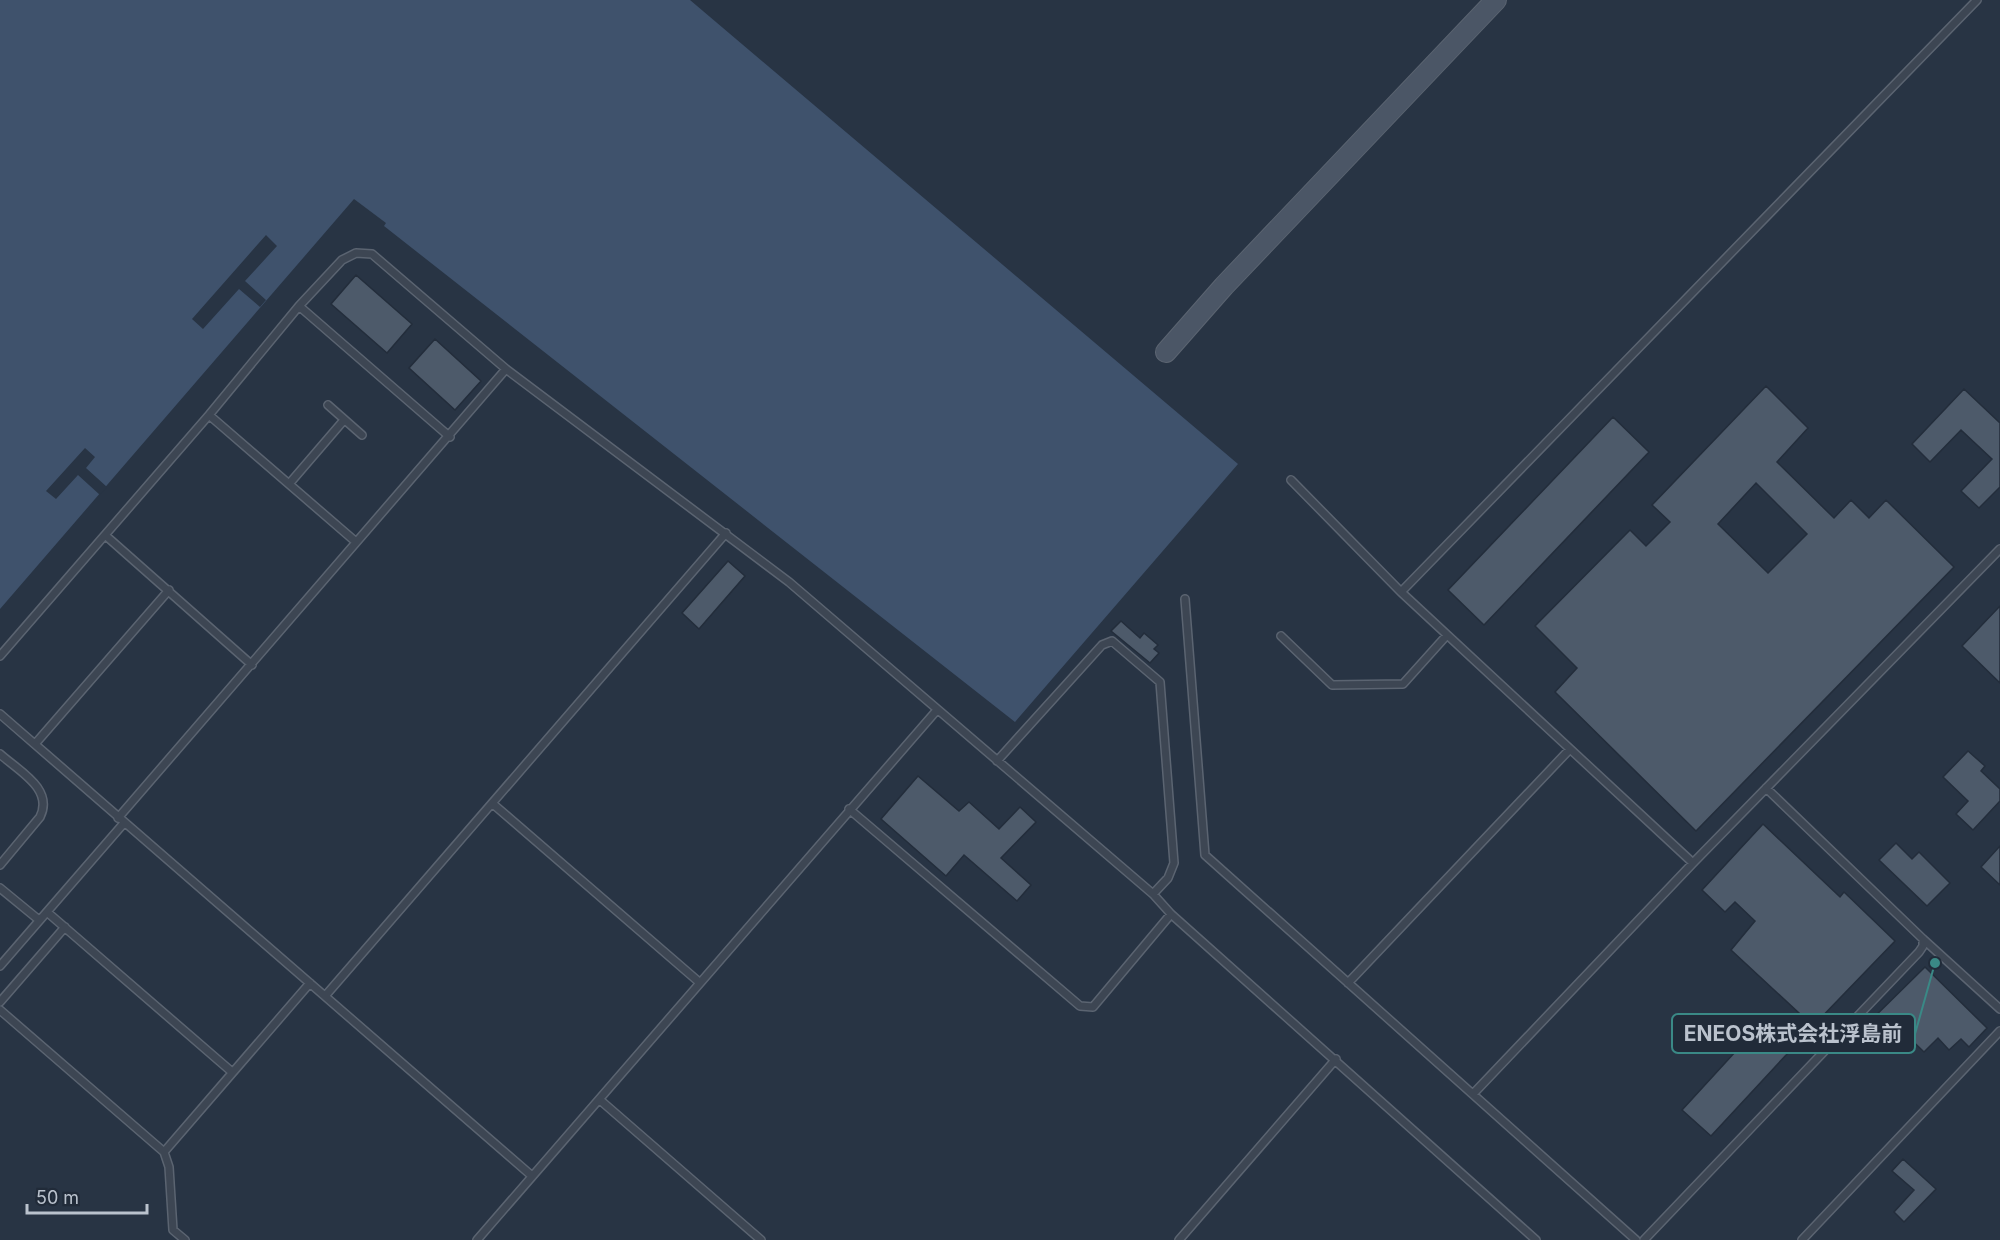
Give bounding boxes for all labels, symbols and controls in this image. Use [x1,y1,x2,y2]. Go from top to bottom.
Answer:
callout: ENEOS株式会社浮島前 [1672,1014,1915,1053]
text: ENEOS株式会社浮島前 [1684,1021,1902,1046]
scale bar [27,1177,147,1215]
text: 50 m [36,1187,79,1208]

